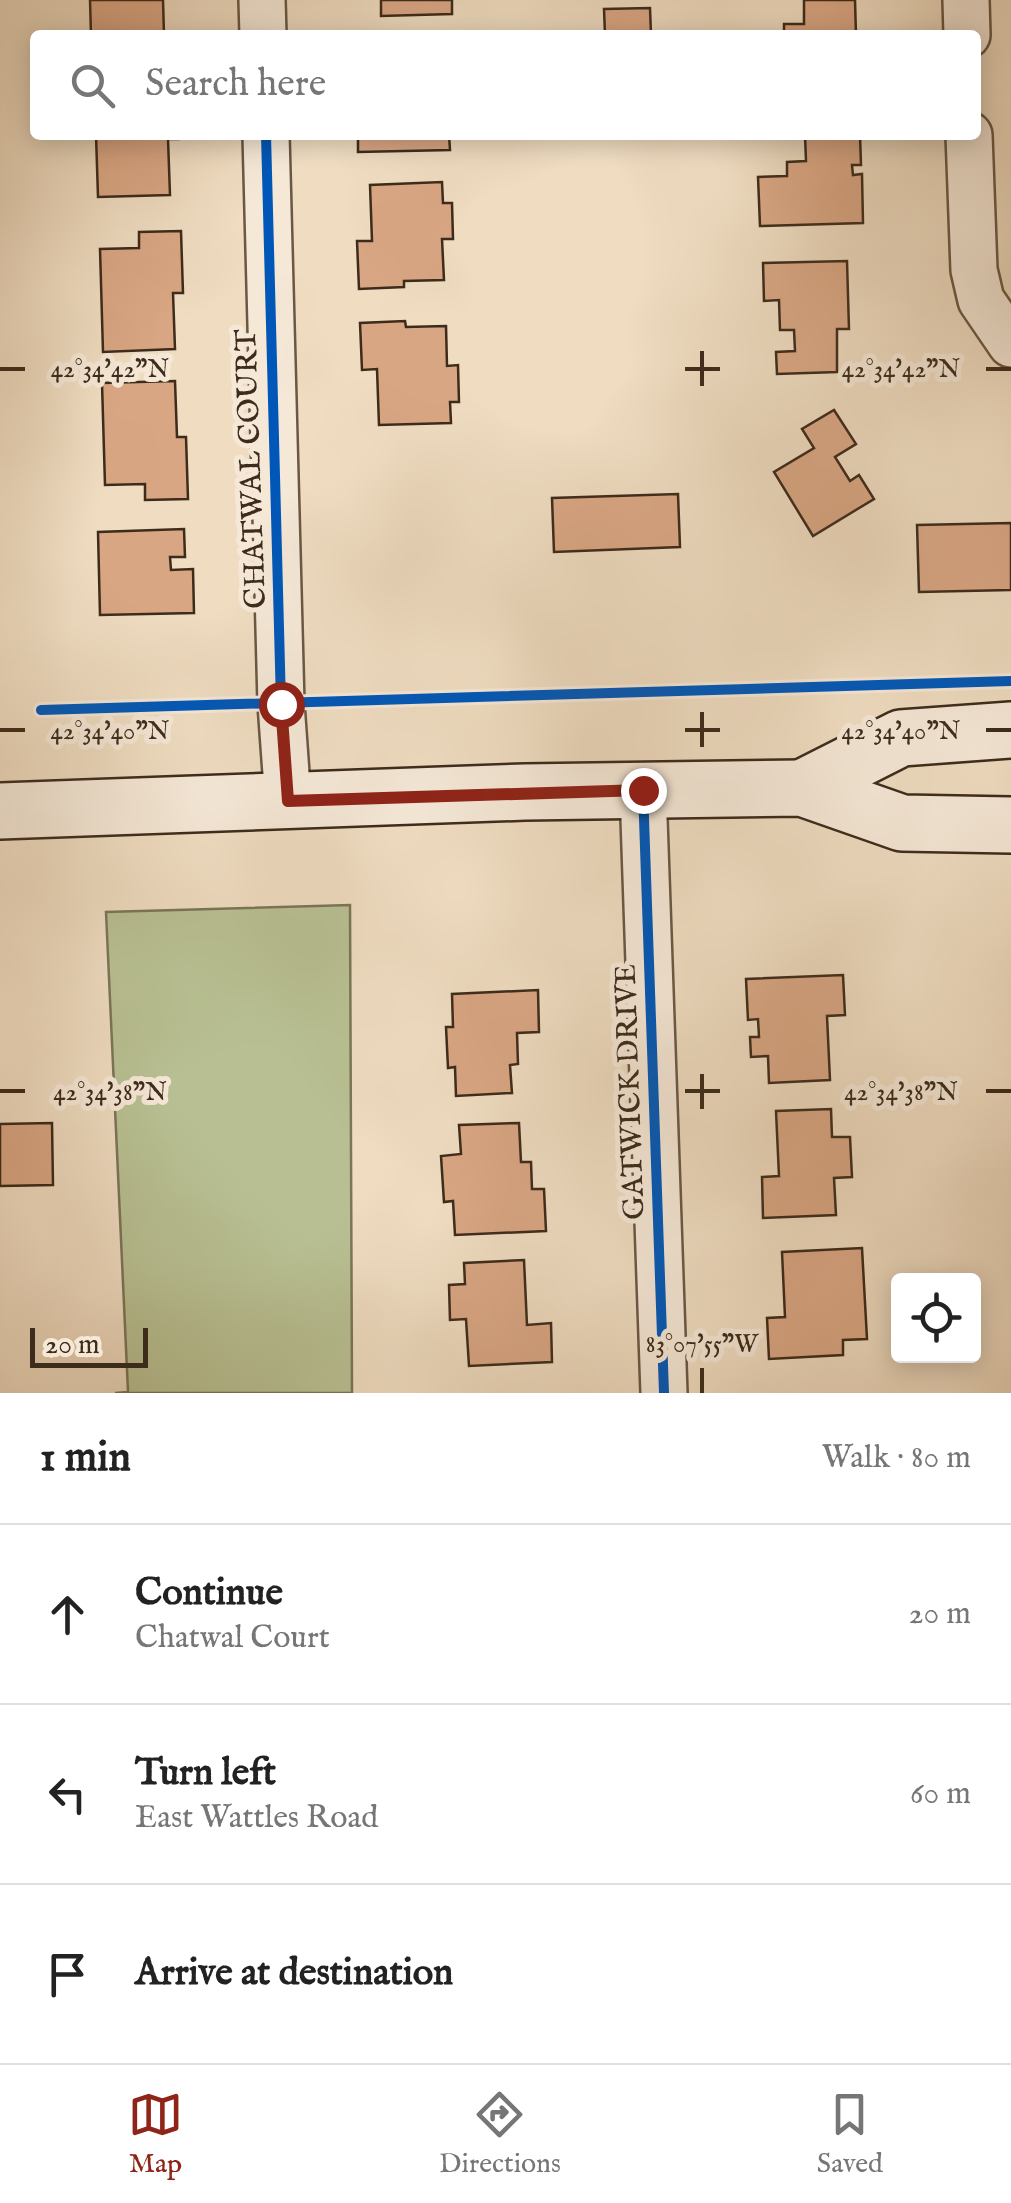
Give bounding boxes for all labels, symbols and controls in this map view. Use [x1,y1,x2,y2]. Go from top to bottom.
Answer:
search box [30,30,981,140]
icon: search [65,58,120,113]
text: Search here [145,61,326,109]
street label: CHATWAL COURT [228,328,276,609]
text: 42°34'42"N [51,354,169,386]
text: 42°34'42"N [842,354,960,386]
route start [259,682,305,728]
text: 42°34'40"N [51,716,169,748]
text: 42°34'40"N [842,716,960,748]
route end [621,768,667,814]
street label: GATWICK DRIVE [608,963,654,1221]
text: 42°34'38"N [53,1077,167,1109]
text: 42°34'38"N [844,1077,958,1109]
map controls [891,1273,981,1363]
button: locate [891,1273,981,1363]
scale bar [30,1323,148,1368]
text: 20 m [45,1328,100,1363]
text: 83°07'55"W [646,1329,759,1361]
text: 1 min [40,1432,131,1485]
text: Walk · 80 m [822,1438,971,1479]
text: Continue [135,1570,283,1618]
icon: ahead [40,1587,95,1642]
text: 20 m [909,1594,971,1635]
text: Chatwal Court [135,1618,330,1659]
text: Turn left [135,1750,276,1798]
icon: left [40,1767,95,1822]
text: 60 m [910,1774,971,1815]
text: East Wattles Road [135,1798,378,1839]
icon: arrive [40,1947,95,2002]
text: Arrive at destination [135,1950,453,1998]
tab: Map [128,2087,183,2182]
tab: Directions [439,2087,561,2182]
tab: Saved [817,2087,883,2182]

